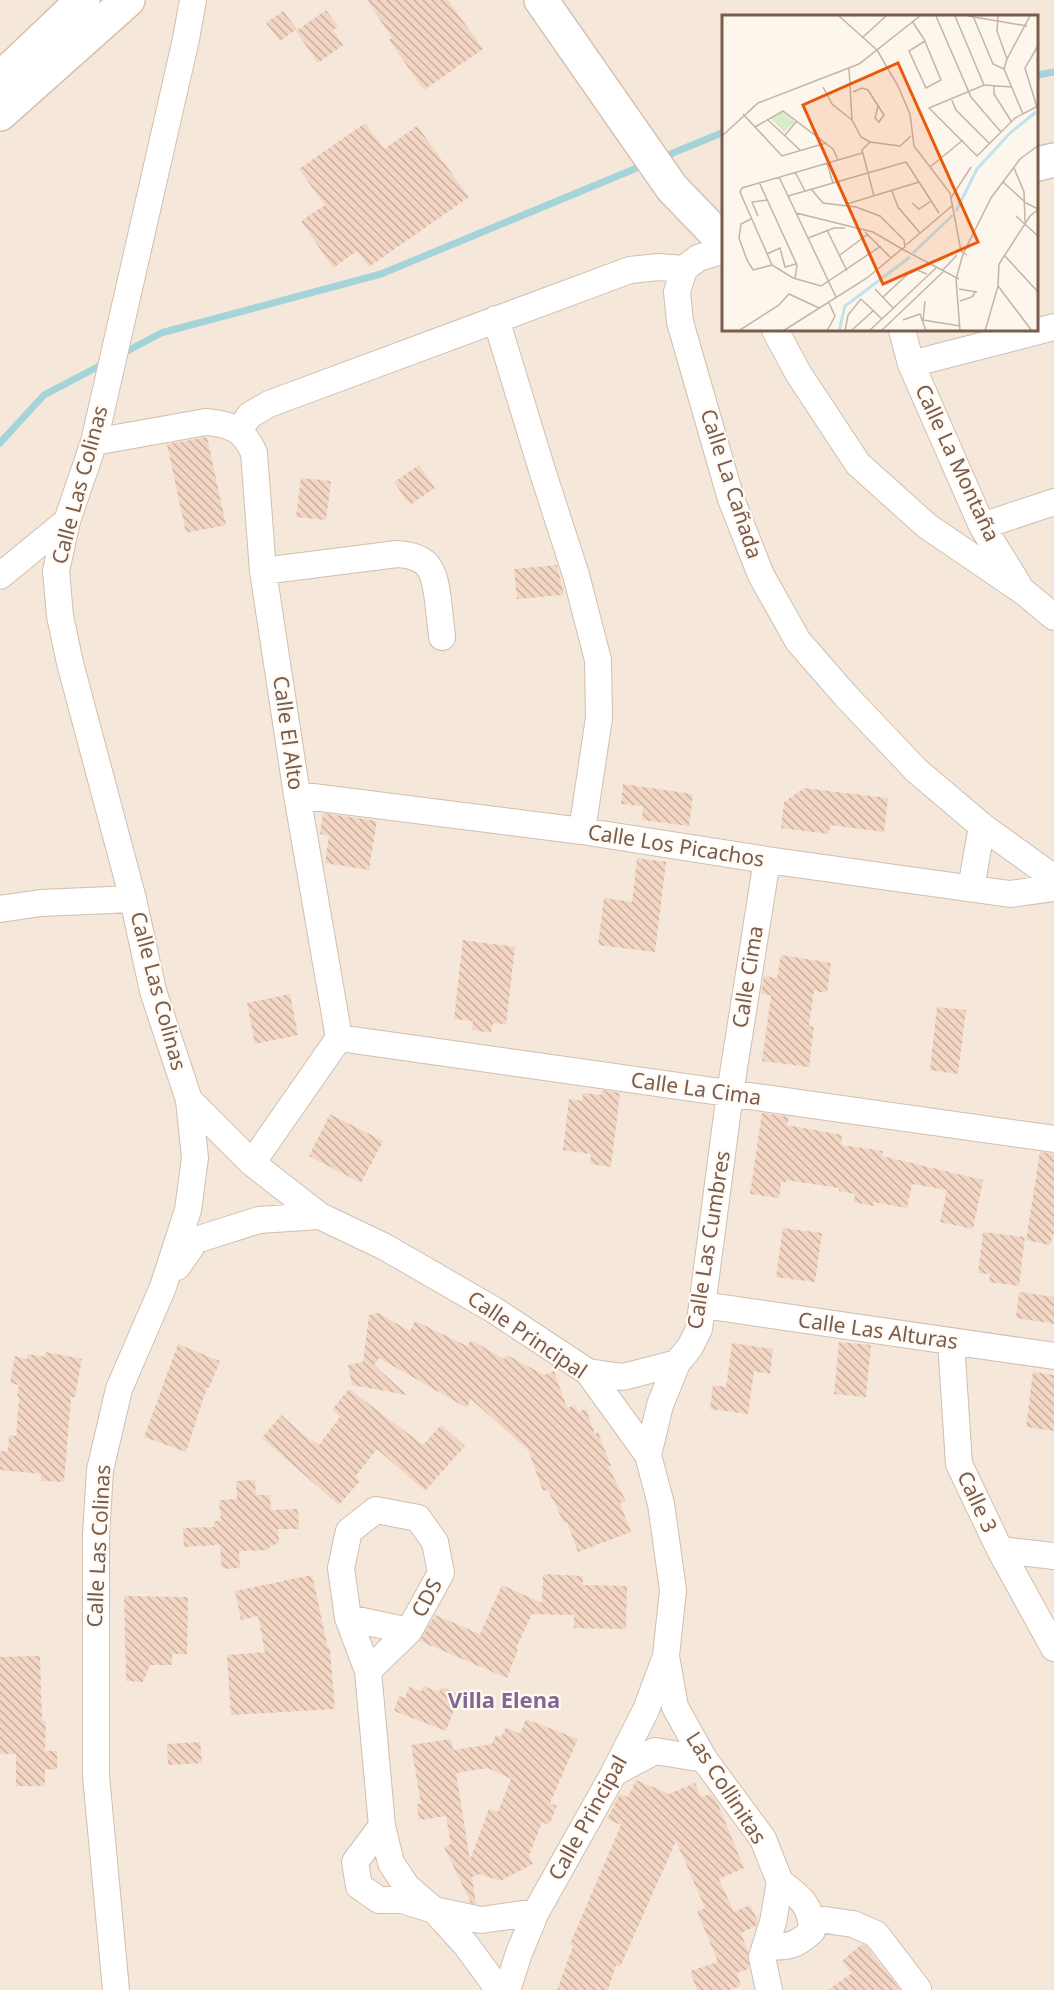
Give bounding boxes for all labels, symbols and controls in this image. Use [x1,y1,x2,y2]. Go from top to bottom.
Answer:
inset map [722,15,1039,332]
street label: Calle La Montaña [909,379,1007,546]
street label: Calle Las Colinas [44,402,114,567]
street label: Calle La Cañada [695,405,769,562]
street label: Calle El Alto [267,674,311,792]
street label: Calle Los Picachos [586,817,766,873]
street label: Calle Las Colinas [124,908,194,1073]
street label: Calle Cima [725,924,769,1030]
street label: Calle La Cima [629,1065,763,1111]
street label: Calle Las Cumbres [680,1149,736,1331]
street label: Calle Principal [462,1284,593,1385]
street label: Calle Las Alturas [796,1305,960,1355]
street label: Calle Las Colinas [80,1464,116,1628]
street label: Calle 3 [951,1466,1004,1537]
street label: CDS [404,1573,448,1622]
district label: Villa Elena [448,1684,560,1714]
street label: Las Collinitas [680,1726,774,1849]
street label: Calle Principal [541,1750,633,1885]

